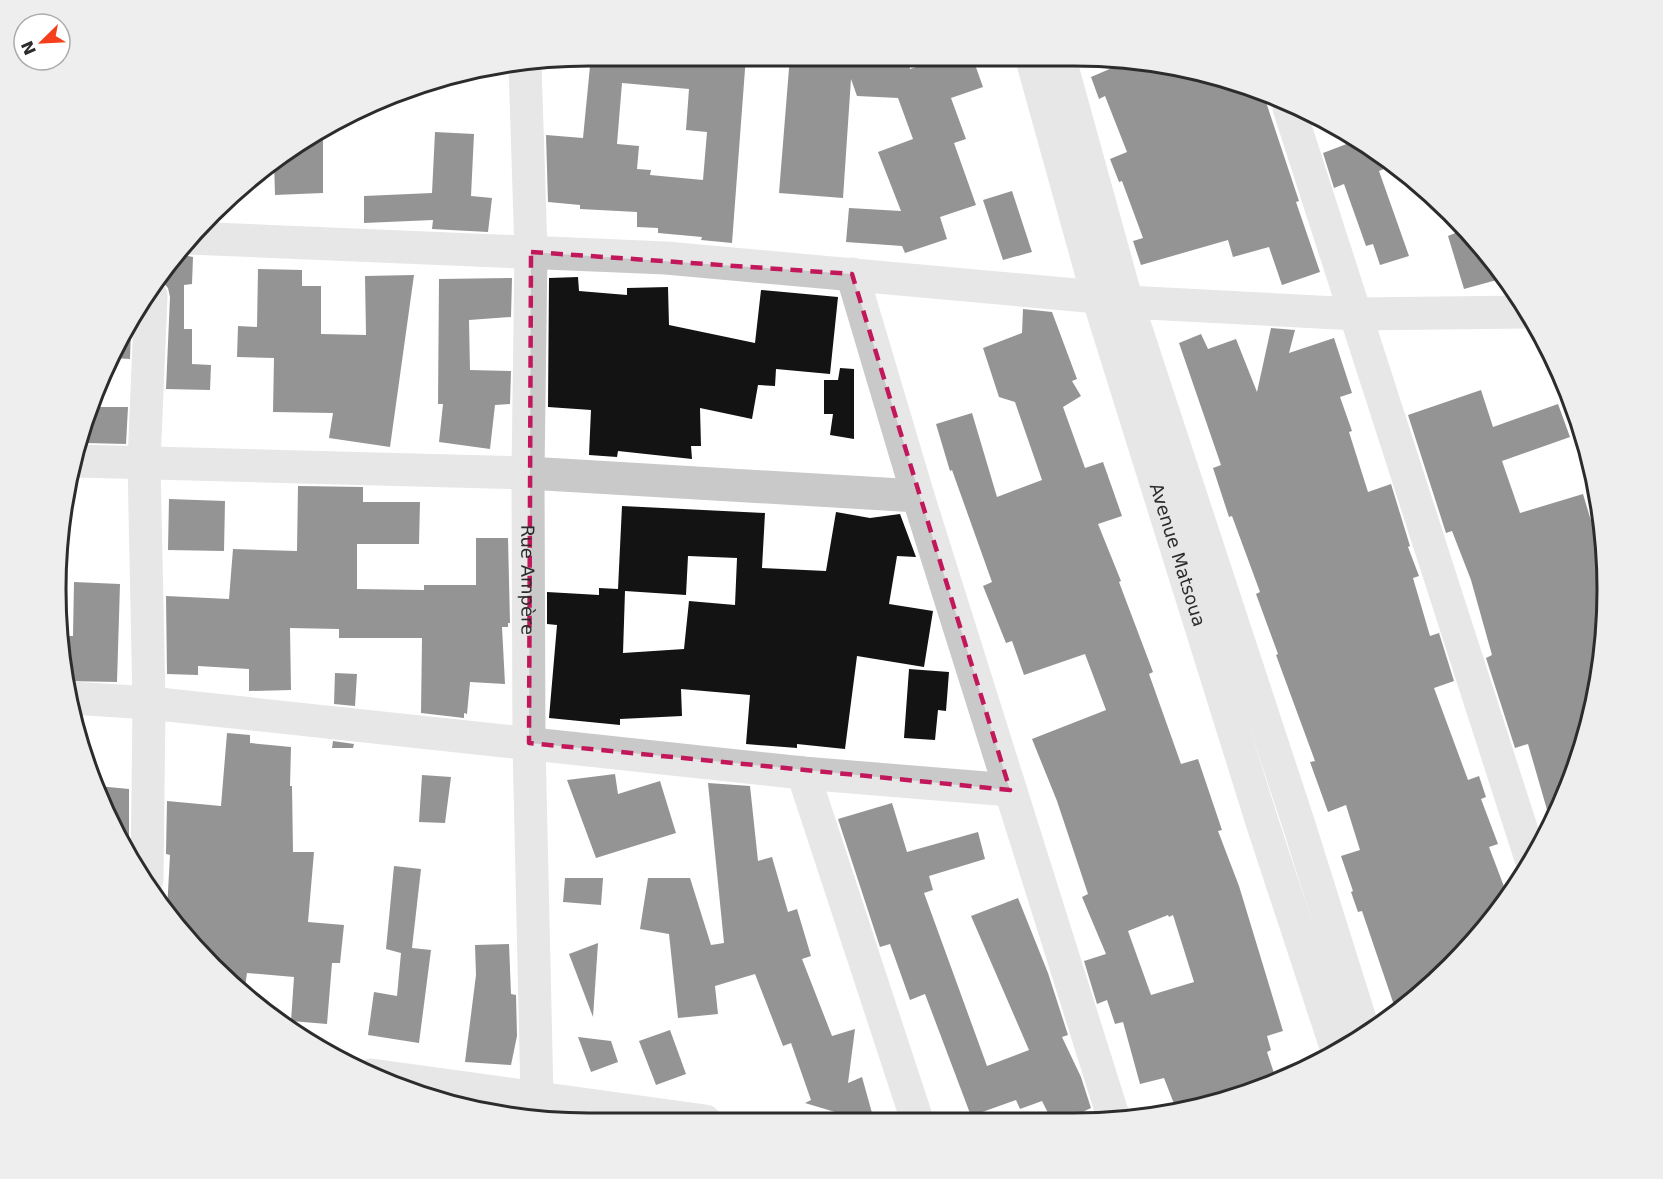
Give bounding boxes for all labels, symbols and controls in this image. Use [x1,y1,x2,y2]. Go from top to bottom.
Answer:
north arrow [12,12,72,72]
text: N [17,38,40,58]
street label: Avenue Matsoua [1146,480,1211,629]
street label: Rue Ampère [518,525,539,635]

